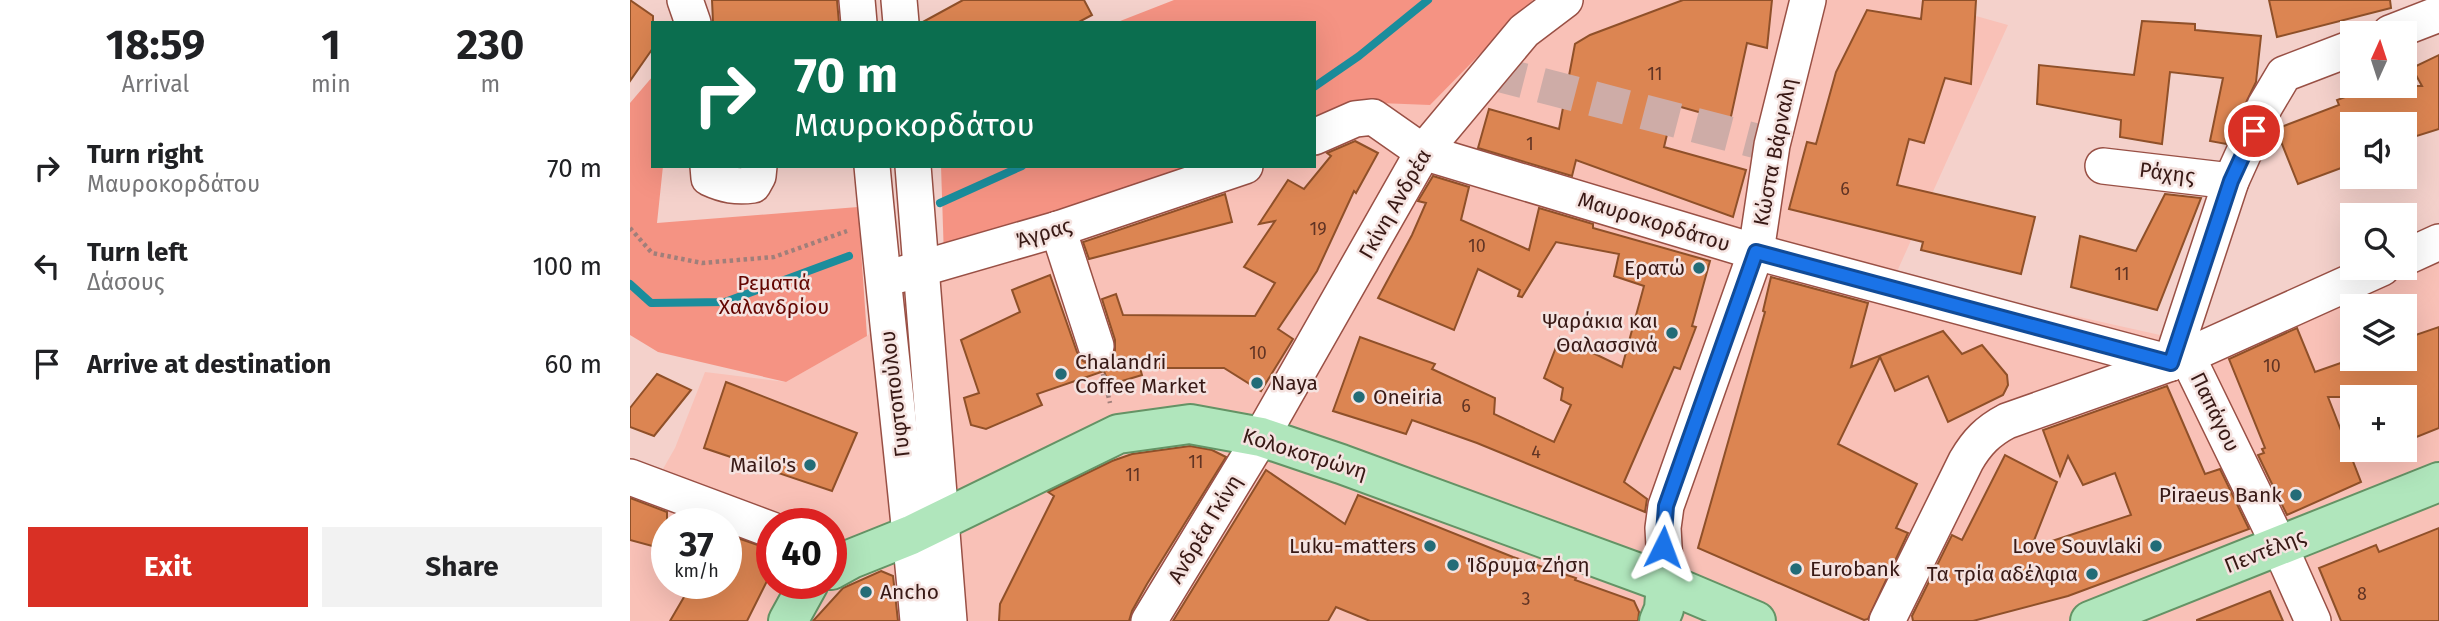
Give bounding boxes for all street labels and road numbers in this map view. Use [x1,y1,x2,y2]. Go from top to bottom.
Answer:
street label: Κώστα Βάρναλη [1748,76,1802,228]
street label: Γκίνη Ανδρέα [1353,145,1437,263]
street label: Ράχης [2138,157,2197,189]
street label: Μαυροκορδάτου [1575,186,1733,258]
street label: Άγρας [1013,212,1075,254]
street label: Γυφτοπούλου [874,329,916,459]
street label: Παπάγου [2185,368,2245,456]
street label: Κολοκοτρώνη [1239,423,1371,485]
street label: Ανδρέα Γκίνη [1162,470,1248,588]
street label: Πεντέλης [2220,523,2310,579]

